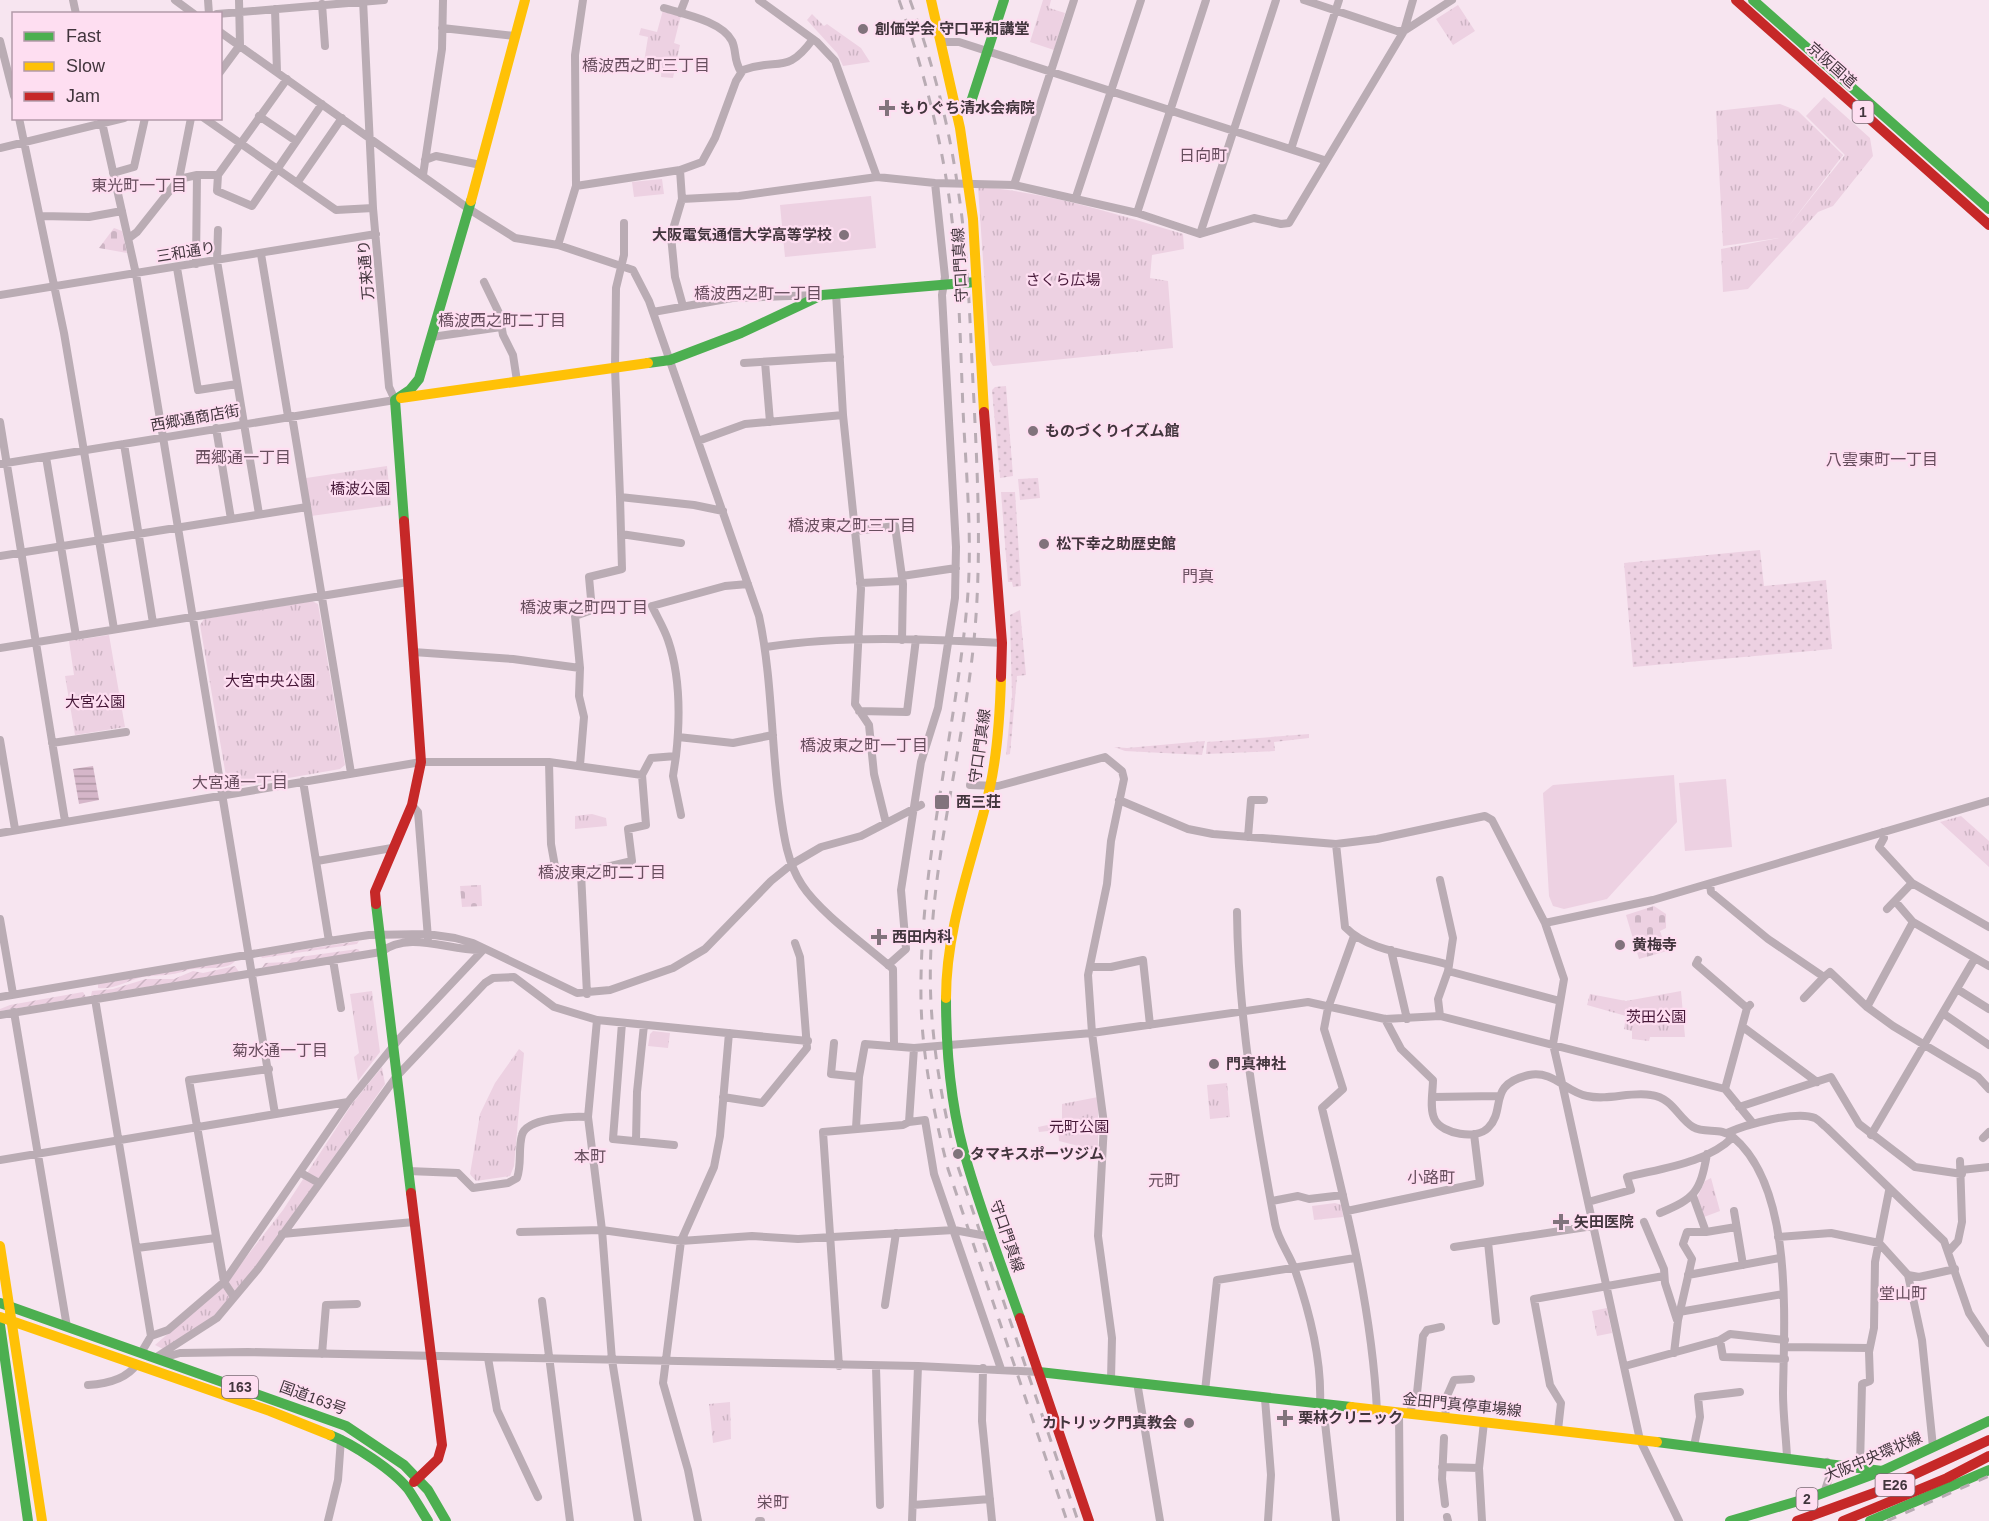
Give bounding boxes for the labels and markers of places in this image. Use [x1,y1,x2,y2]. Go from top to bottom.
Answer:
place label: 創価学会 守口平和講堂 [875,20,1029,37]
marker: 創価学会 守口平和講堂 [856,22,870,36]
marker: もりぐち清水会病院 [878,99,896,117]
place label: もりぐち清水会病院 [900,99,1035,116]
place label: 大阪電気通信大学高等学校 [652,226,832,243]
marker: 大阪電気通信大学高等学校 [837,228,851,242]
place label: ものづくりイズム館 [1045,422,1180,439]
marker: ものづくりイズム館 [1026,424,1040,438]
place label: 松下幸之助歴史館 [1056,535,1176,552]
marker: 松下幸之助歴史館 [1037,537,1051,551]
marker: 西三荘 [933,793,951,811]
place label: 西三荘 [956,793,1001,810]
marker: 西田内科 [870,928,888,946]
place label: 西田内科 [892,928,952,945]
place label: 黄梅寺 [1632,936,1677,953]
marker: 黄梅寺 [1613,938,1627,952]
place label: 門真神社 [1226,1055,1286,1072]
marker: 門真神社 [1207,1057,1221,1071]
place label: タマキスポーツジム [970,1145,1104,1162]
marker: タマキスポーツジム [951,1147,965,1161]
marker: 矢田医院 [1552,1213,1570,1231]
place label: 矢田医院 [1574,1213,1634,1230]
marker: 栗林クリニック [1276,1409,1294,1427]
place label: 栗林クリニック [1298,1409,1403,1426]
place label: カトリック門真教会 [1042,1414,1177,1431]
marker: カトリック門真教会 [1182,1416,1196,1430]

